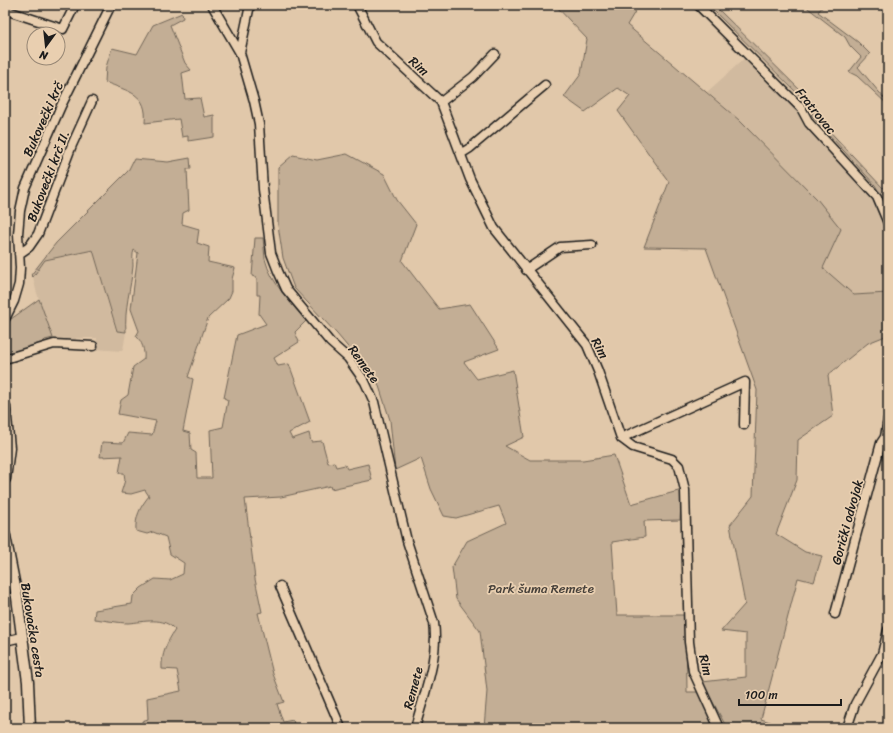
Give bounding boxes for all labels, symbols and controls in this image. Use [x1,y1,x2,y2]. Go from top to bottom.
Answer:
north arrow [26,26,66,66]
text: N [37,45,51,66]
street label: Rim [403,50,435,82]
street label: Bukovečki krč [16,77,70,160]
street label: Fratrovac [790,82,842,140]
street label: Bukovečki krč II. [20,127,76,225]
street label: Rim [585,333,615,363]
street label: Remete [342,340,386,388]
street label: Gorički odvojak [825,477,869,567]
park label: Park šuma Remete [488,577,594,600]
street label: Bukovačka cesta [14,581,52,679]
street label: Rim [692,652,720,678]
street label: Remete [396,664,430,712]
scale bar [739,681,841,707]
text: 100 m [745,684,778,706]

